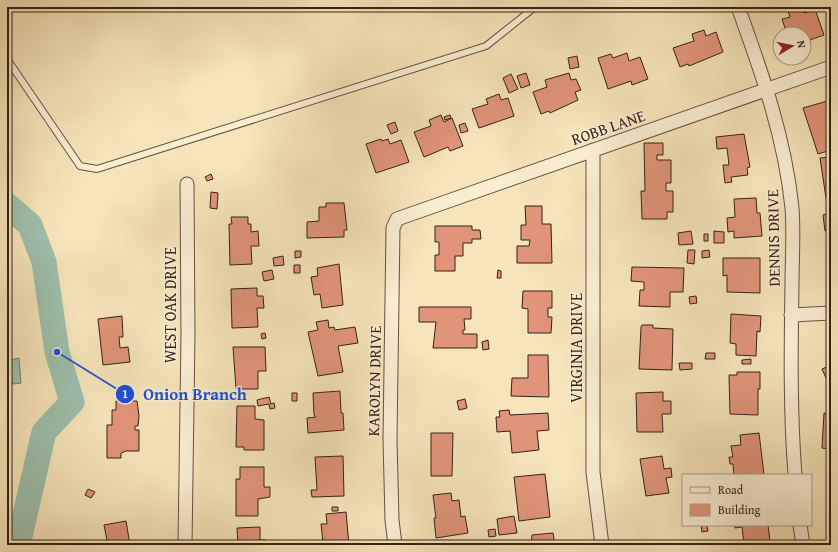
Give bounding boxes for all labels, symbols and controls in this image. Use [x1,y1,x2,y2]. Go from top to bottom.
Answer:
north arrow [772,26,812,66]
text: N [793,39,810,50]
street label: ROBB LANE [568,103,648,151]
street label: DENNIS DRIVE [760,189,786,287]
street label: WEST OAK DRIVE [158,247,182,363]
street label: VIRGINIA DRIVE [564,293,588,403]
street label: KAROLYN DRIVE [361,325,387,437]
callout: Onion Branch [115,380,255,409]
text: Onion Branch [143,381,247,406]
text: 1 [122,385,128,402]
legend [682,474,812,526]
text: Road [718,481,744,498]
text: Building [718,501,761,518]

